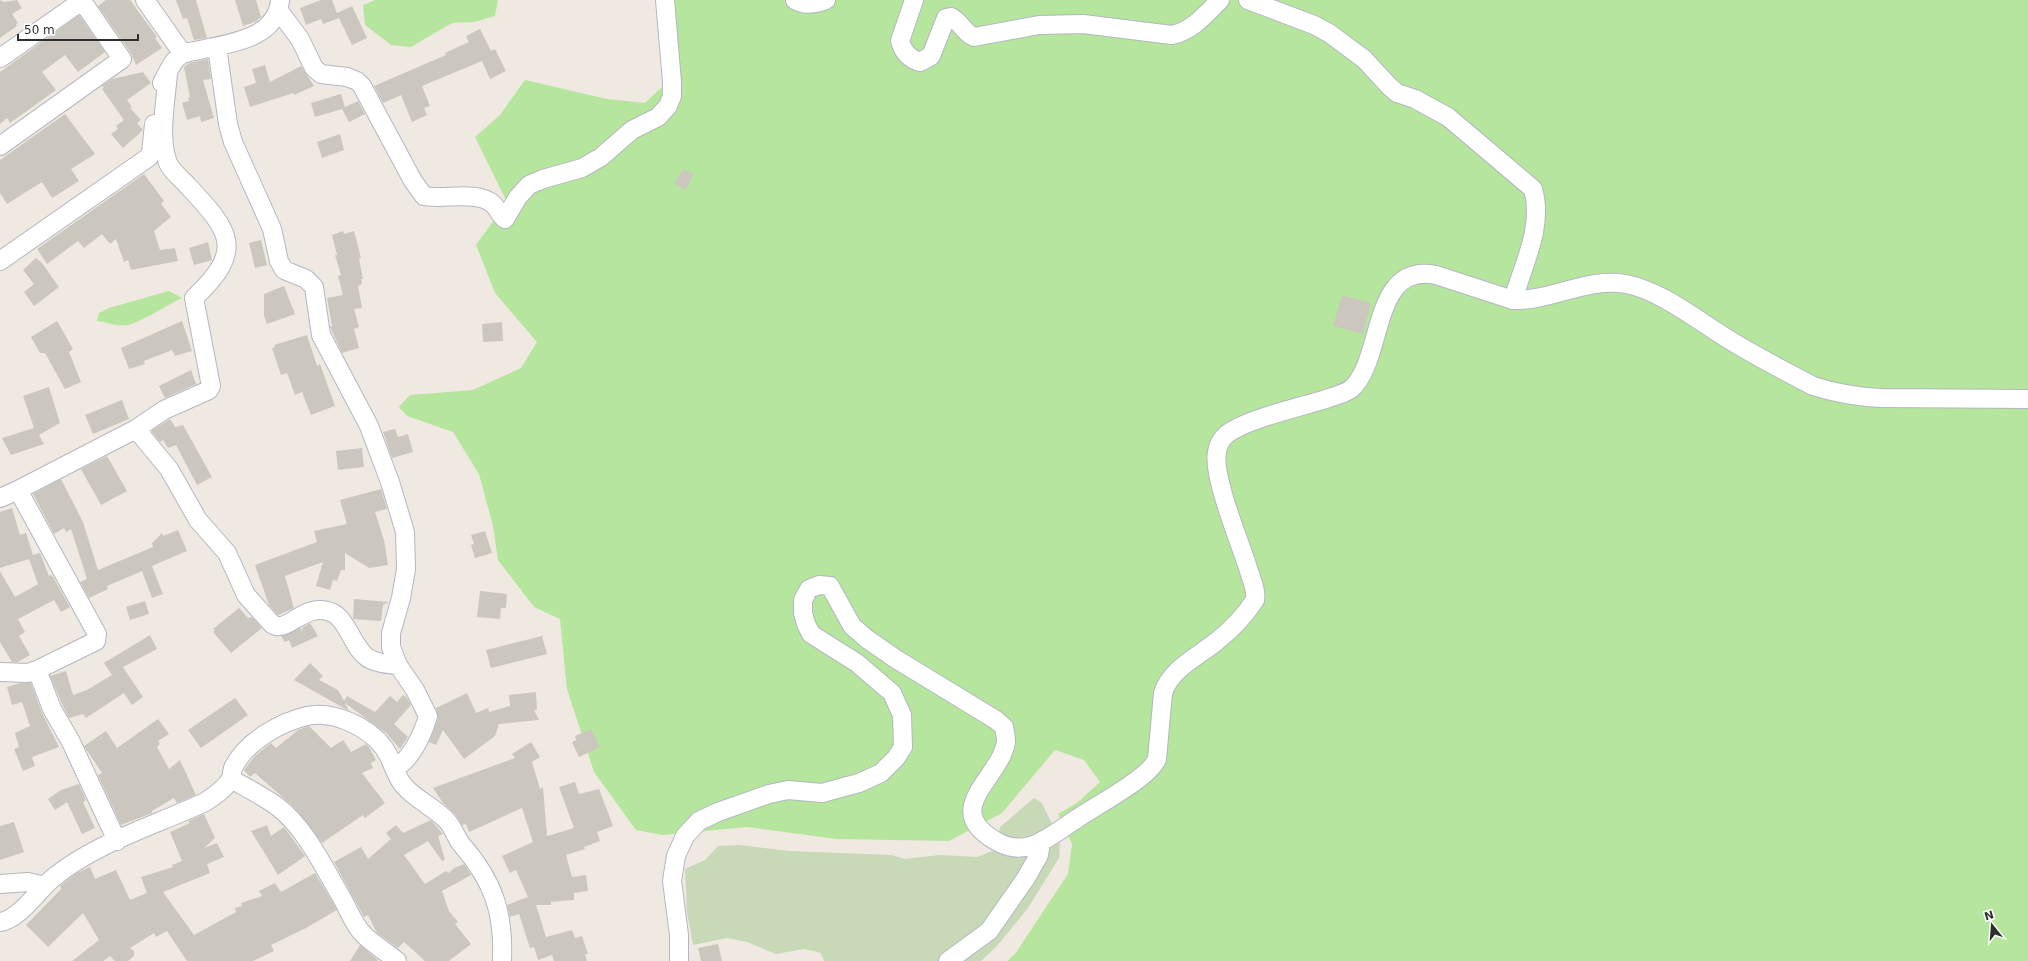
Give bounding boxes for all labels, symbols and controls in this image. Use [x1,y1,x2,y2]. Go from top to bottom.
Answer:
scale bar [18,16,138,42]
text: 50 m [24,23,55,37]
north arrow [1972,905,2012,945]
text: N [1983,908,1996,923]

